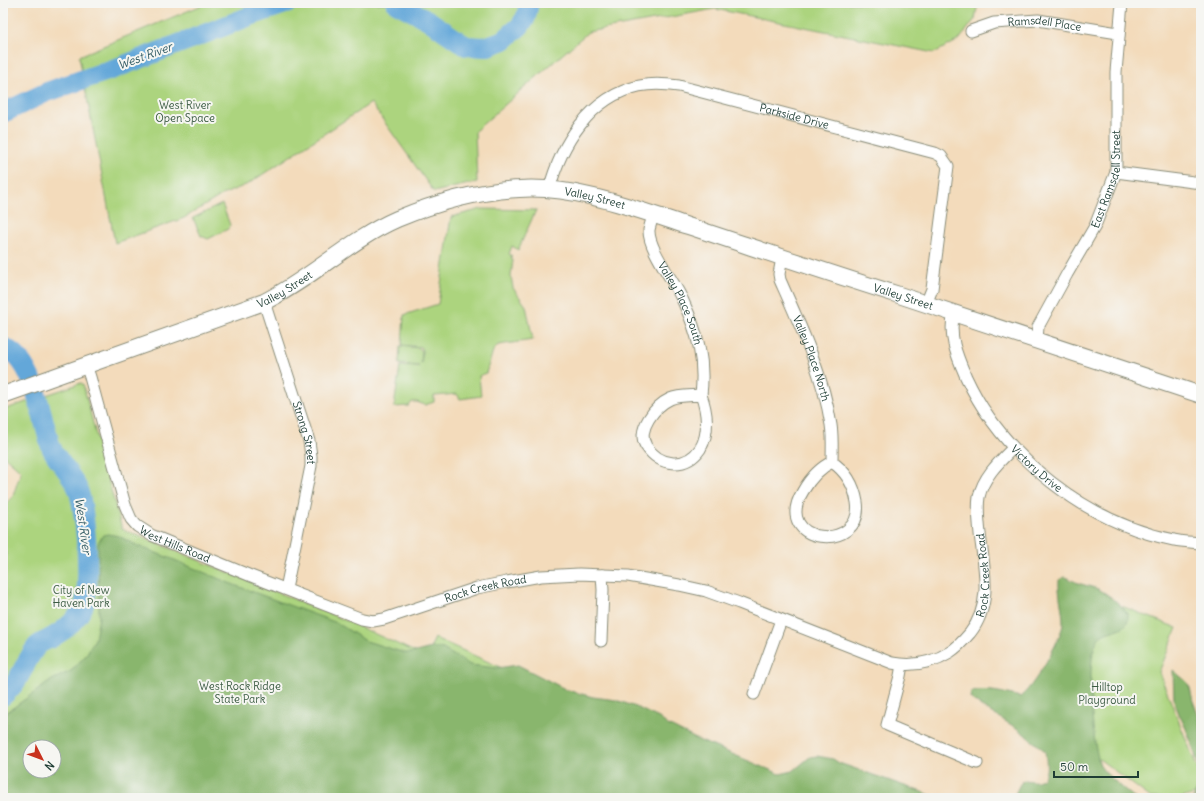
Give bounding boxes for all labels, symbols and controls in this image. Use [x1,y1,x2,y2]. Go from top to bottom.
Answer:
street label: Ramsdell Place [1007,13,1082,34]
water label: West River [116,38,176,72]
park label: West River Open Space [155,98,215,125]
street label: Parkside Drive [758,100,831,132]
street label: East Ramsdell Street [1088,130,1123,230]
street label: Valley Street [563,184,627,212]
street label: Valley Place South [655,259,705,346]
street label: Valley Street [255,268,315,311]
street label: Valley Street [872,280,935,313]
street label: Valley Place North [790,313,833,403]
street label: Strong Street [290,399,318,464]
street label: Victory Drive [1008,442,1065,495]
water label: West River [72,497,95,557]
street label: West Hills Road [137,522,213,566]
street label: Rock Creek Road [973,532,992,619]
street label: Rock Creek Road [442,572,528,605]
park label: City of New Haven Park [52,583,110,610]
park label: West Rock Ridge State Park [199,679,281,706]
park label: Hilltop Playground [1078,680,1136,707]
north arrow [22,739,62,779]
scale bar [1054,753,1138,779]
text: N [42,758,57,773]
text: 50 m [1060,759,1089,774]

